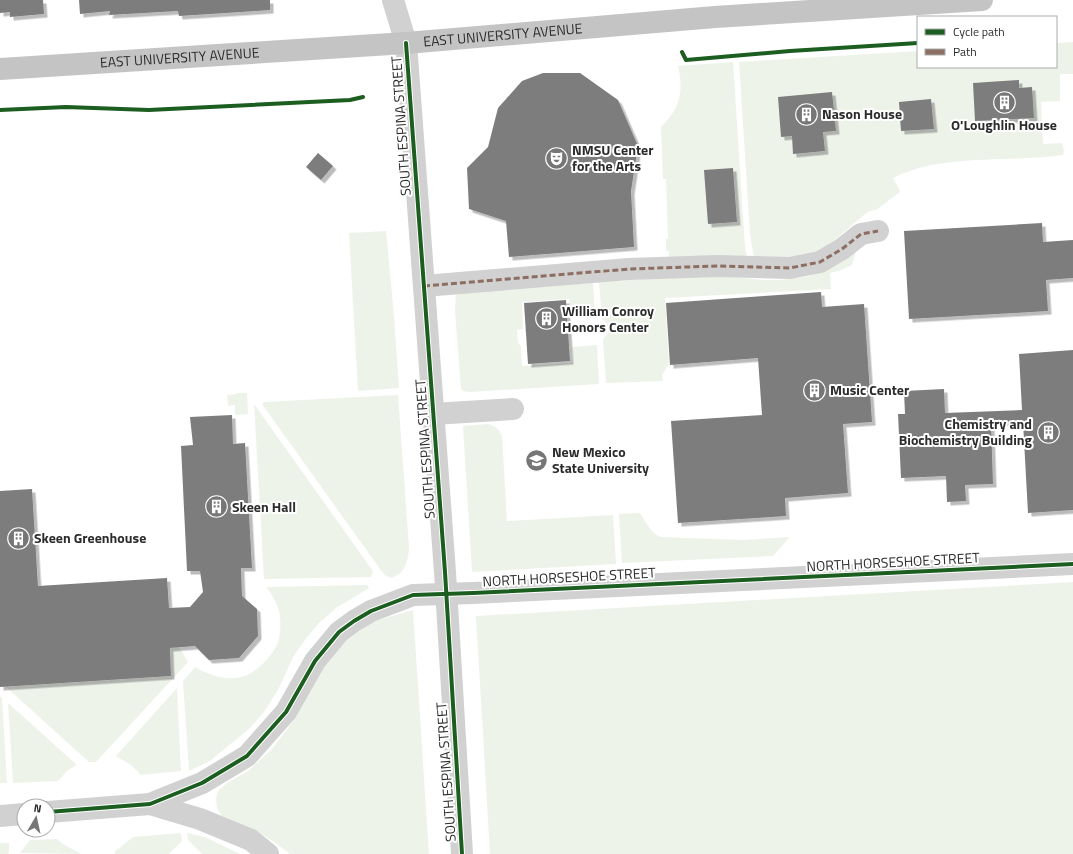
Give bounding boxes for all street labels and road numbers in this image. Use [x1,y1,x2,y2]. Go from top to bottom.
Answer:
street label: EAST UNIVERSITY AVENUE [422,17,583,52]
street label: EAST UNIVERSITY AVENUE [99,41,260,73]
street label: SOUTH ESPINA STREET [385,55,416,197]
street label: SOUTH ESPINA STREET [409,378,440,520]
street label: NORTH HORSESHOE STREET [806,546,981,577]
street label: NORTH HORSESHOE STREET [482,561,657,592]
street label: SOUTH ESPINA STREET [430,701,461,843]

